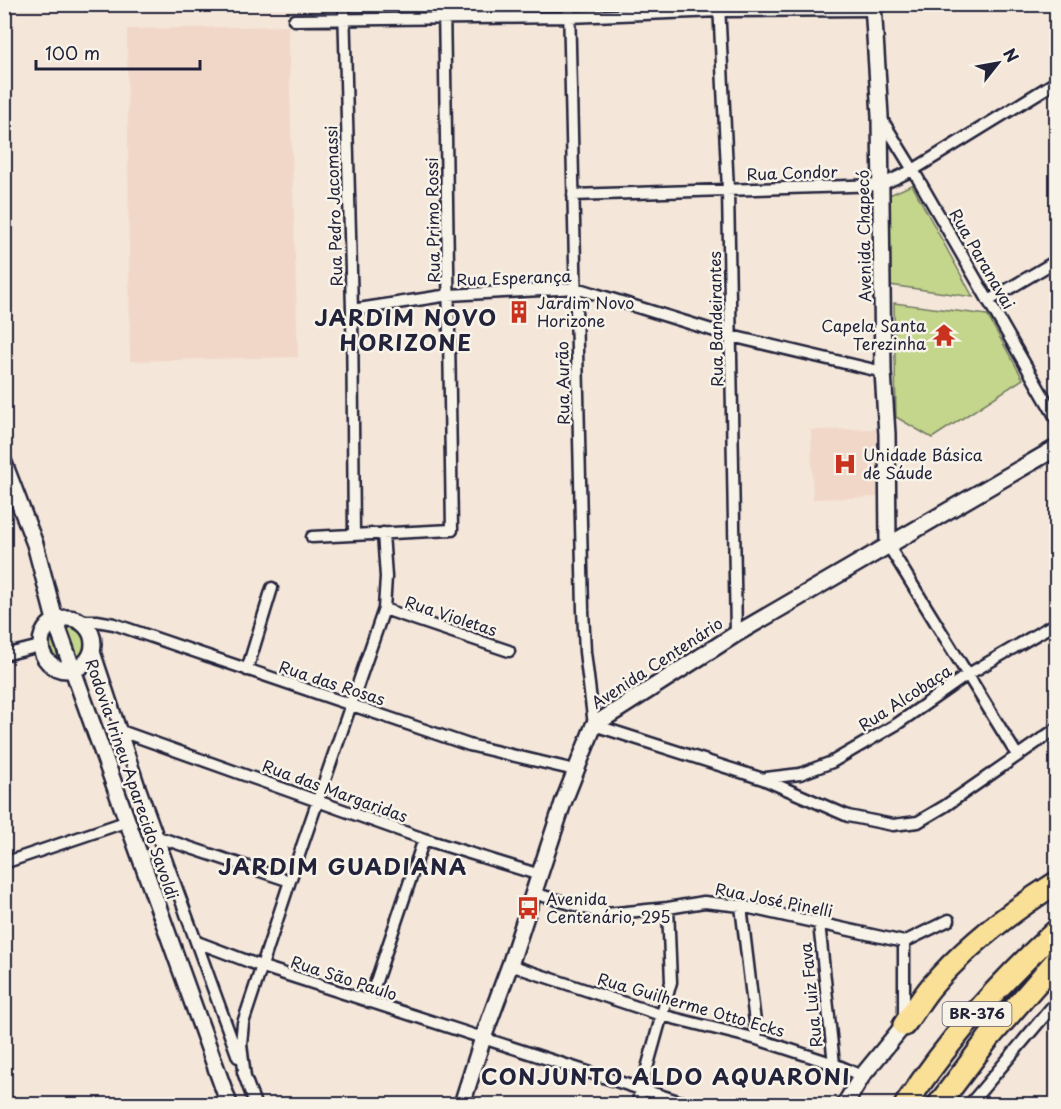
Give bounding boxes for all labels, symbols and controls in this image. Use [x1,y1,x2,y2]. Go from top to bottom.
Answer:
scale bar [36,33,200,71]
north arrow [968,33,1028,93]
text: 100 m [45,39,100,66]
text: N [998,43,1025,66]
street label: Rua Pedro Jacomassi [318,125,348,287]
street label: Rua Primo Rossi [419,157,445,283]
street label: Rua Condor [746,158,839,186]
street label: Avenida Chapecó [850,170,876,302]
street label: Rua Paranavai [944,204,1021,313]
street label: Rua Bandeirantes [702,251,728,387]
street label: Rua Esperança [456,263,573,291]
place label: Jardim Novo Horizone [537,290,634,332]
building icon: Jardim Novo Horizone [506,299,532,325]
district label: JARDIM NOVO HORIZONE [314,300,498,358]
place label: Capela Santa Terezinha [821,313,926,355]
temple icon: Capela Santa Terezinha [931,322,957,348]
street label: Rua Aurão [549,341,575,425]
place label: Unidade Básica de Sáude [863,442,983,484]
hospital icon: Unidade Básica de Sáude [832,451,858,477]
street label: Rua Violetas [402,589,500,641]
street label: Avenida Centenário [586,610,727,714]
street label: Rua das Rosas [276,654,388,710]
street label: Rodovia Irineu Aparecido Savoldi [80,655,186,902]
street label: Rua Alcobaça [853,658,956,736]
street label: Rua das Margaridas [259,753,411,828]
district label: JARDIM GUADIANA [218,849,468,882]
street label: Rua José Pinelli [713,876,835,922]
place label: Avenida Centenário, 295 [546,886,670,928]
bus stop icon: Avenida Centenário, 295 [515,895,541,921]
street label: Rua Luiz Fava [792,941,827,1049]
street label: Rua São Paulo [288,949,401,1006]
street label: Rua Guilherme Otto Ecks [595,966,788,1042]
road number: BR-376 [942,1002,1012,1026]
district label: CONJUNTO ALDO AQUARONI [481,1059,851,1092]

